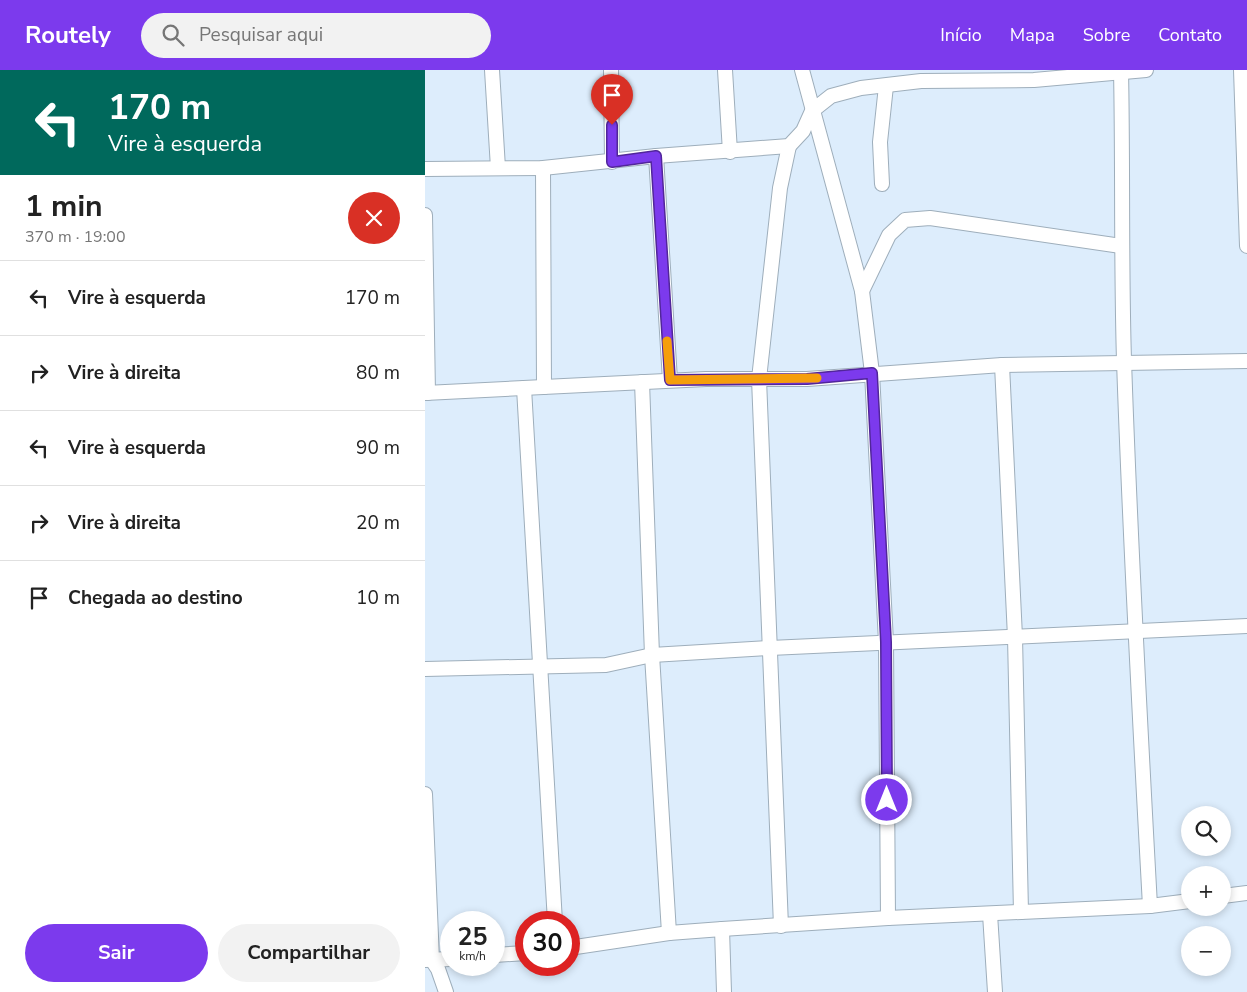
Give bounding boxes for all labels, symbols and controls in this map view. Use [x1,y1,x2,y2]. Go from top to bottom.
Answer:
search box [141,13,491,58]
text: Routely [25,19,111,51]
icon: search [159,21,187,49]
text: Pesquisar aqui [199,22,323,48]
text: Início [940,23,982,47]
text: Mapa [1010,23,1055,47]
text: Sobre [1083,23,1130,47]
text: Contato [1158,23,1222,47]
pin [591,74,633,125]
icon: arrive [598,81,626,109]
text: 170 m [108,84,211,131]
icon: left [25,90,90,155]
text: Vire à esquerda [108,129,262,159]
text: 1 min [25,186,103,227]
button: close [348,192,400,244]
text: 370 m · 19:00 [25,226,126,248]
icon: left [25,284,53,312]
text: Vire à esquerda [68,285,206,311]
text: 170 m [345,285,400,311]
icon: right [25,359,53,387]
text: Vire à direita [68,360,181,386]
text: 80 m [356,360,400,386]
icon: left [25,434,53,462]
text: Vire à esquerda [68,435,206,461]
text: 90 m [356,435,400,461]
icon: right [25,509,53,537]
text: Vire à direita [68,510,181,536]
text: 20 m [356,510,400,536]
icon: arrive [25,584,53,612]
text: Chegada ao destino [68,585,243,611]
text: 10 m [356,585,400,611]
position arrow [860,773,912,825]
map controls [1181,806,1231,976]
button: search [1181,806,1231,856]
button: + [1181,866,1231,916]
speed limit sign: 30 [515,911,580,976]
text: 25 [457,920,488,954]
button: Sair [25,924,208,982]
button: Compartilhar [218,924,400,982]
button: − [1181,926,1231,976]
text: km/h [459,948,486,964]

